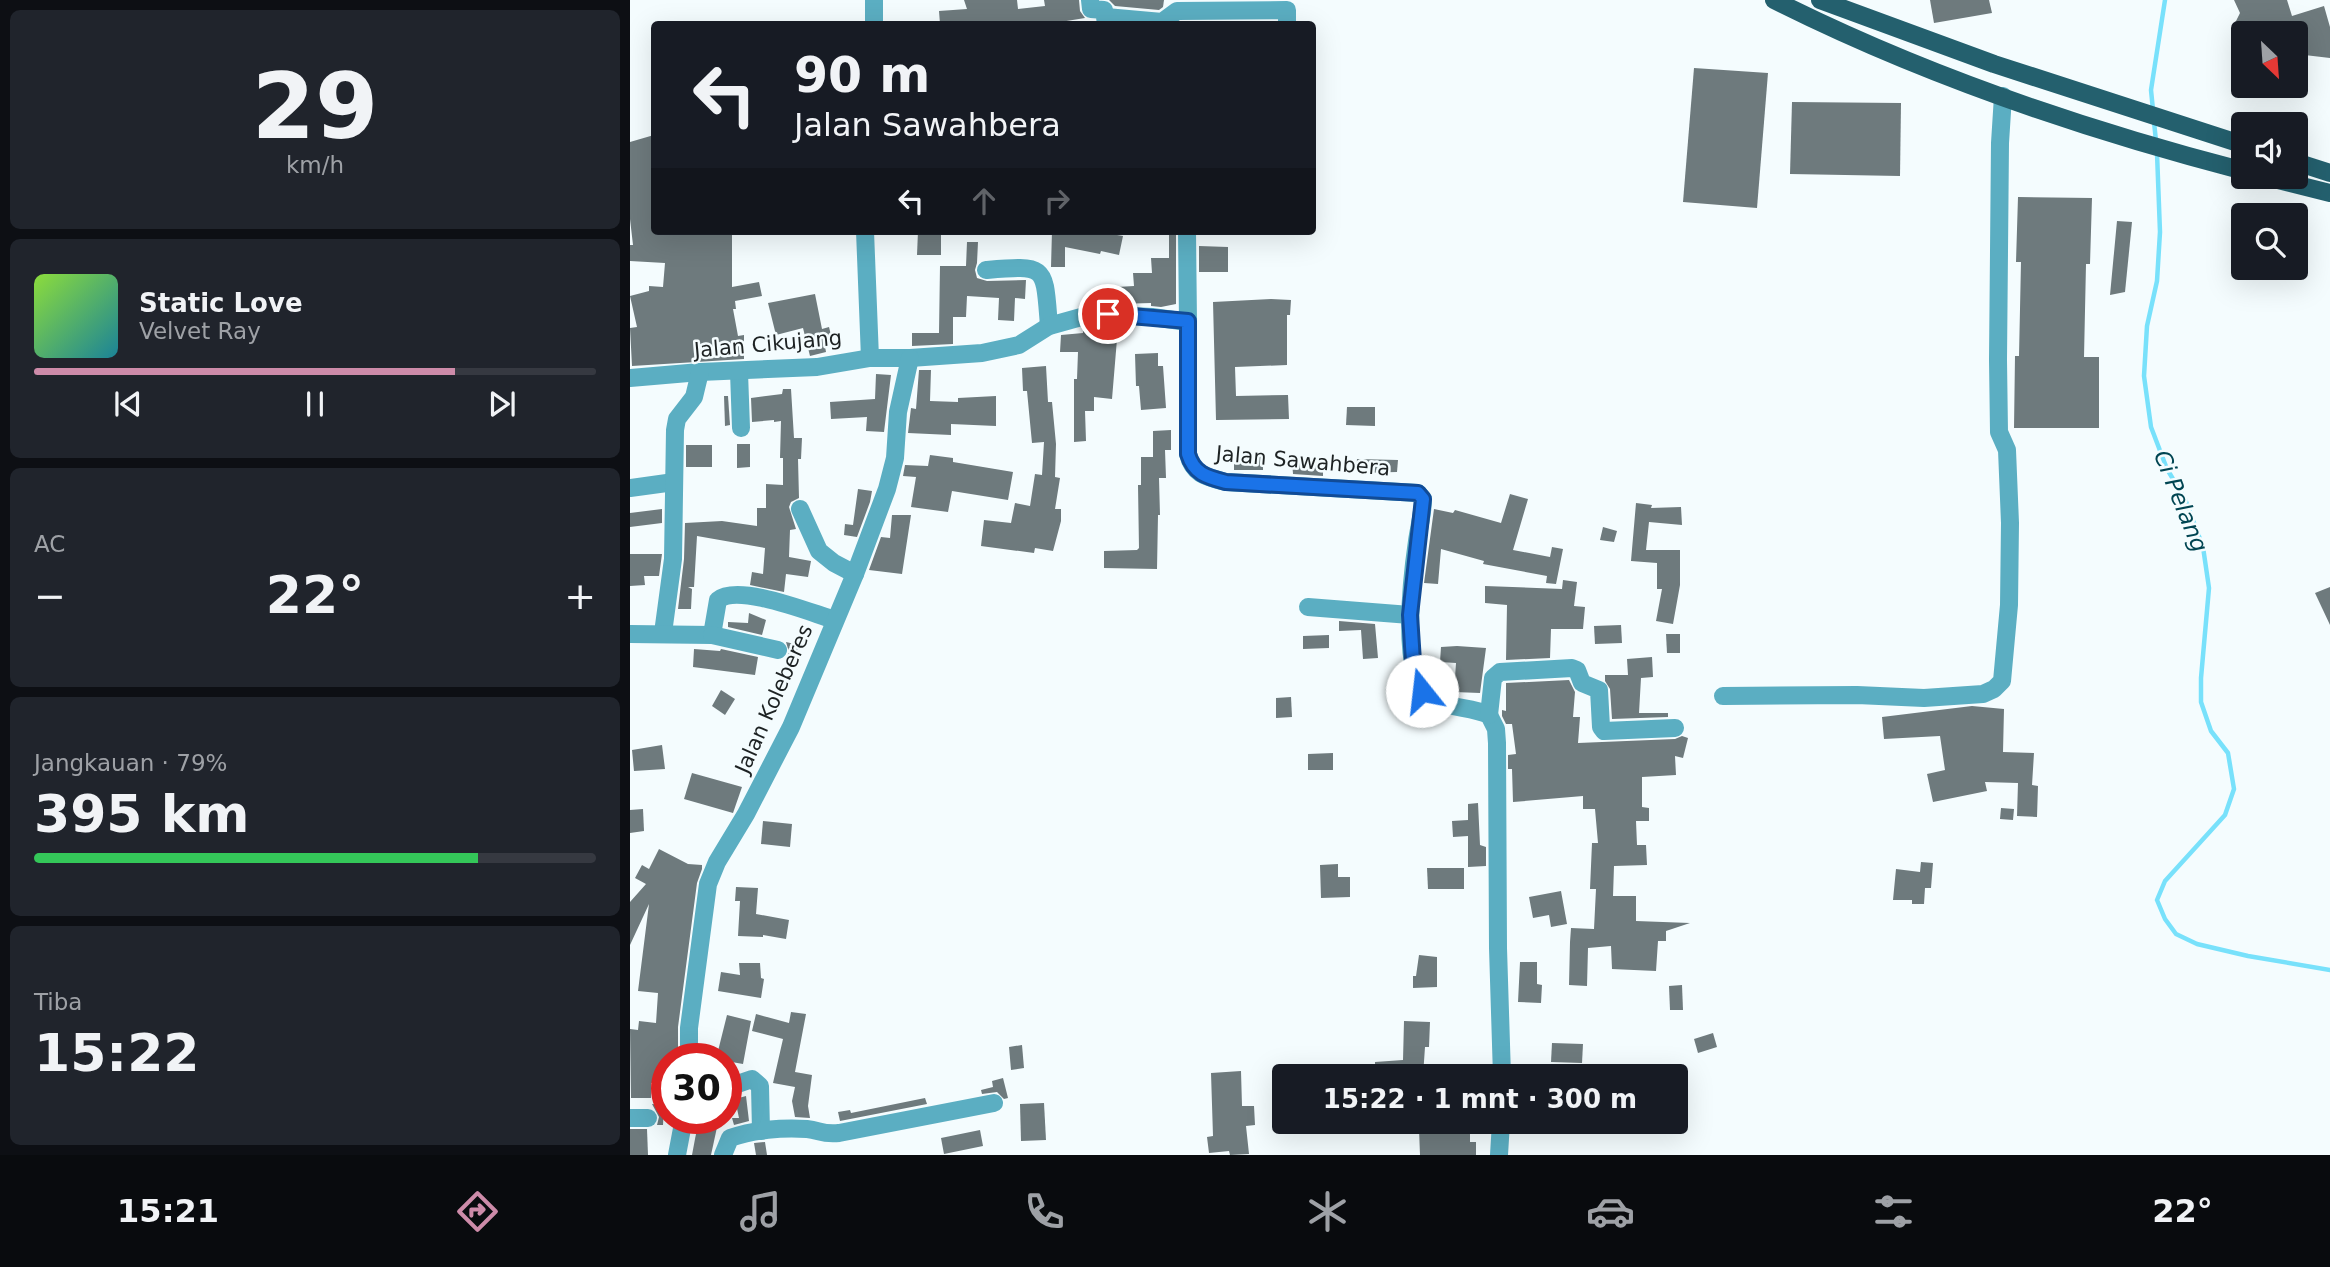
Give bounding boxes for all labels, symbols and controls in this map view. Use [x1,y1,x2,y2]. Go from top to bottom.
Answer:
north arrow [2231,21,2308,98]
map controls [2231,21,2308,280]
text: 90 m [794,47,930,104]
icon: left [679,49,770,140]
text: 29 [252,54,378,159]
text: Jalan Sawahbera [794,106,1061,144]
button: sound [2231,112,2308,189]
text: km/h [286,152,344,178]
icon: left [892,182,930,220]
icon: ahead [965,182,1003,220]
icon: right [1038,182,1076,220]
button: search [2231,203,2308,280]
pin [1078,284,1138,344]
text: Static Love [139,288,303,318]
icon: arrive [1089,295,1127,333]
text: Velvet Ray [139,318,261,344]
street label: Jalan Cikujang [691,326,843,363]
icon: previous [109,385,147,423]
icon: pause [296,385,334,423]
icon: next [483,385,521,423]
street label: Jalan Sawahbera [1213,441,1391,481]
water label: Ci Pelang [2149,446,2213,556]
text: AC [34,531,65,557]
text: 22° [266,565,364,625]
text: − [34,574,66,618]
text: + [564,574,596,618]
street label: Jalan Koleberes [730,621,818,779]
position arrow [1385,654,1459,728]
text: Jangkauan · 79% [34,750,227,776]
text: 395 km [34,784,249,844]
text: Tiba [34,989,82,1015]
text: 15:22 [34,1023,200,1083]
speed limit sign: 30 [651,1043,742,1134]
text: 15:22 · 1 mnt · 300 m [1323,1084,1637,1114]
icon: directions [453,1187,502,1236]
icon: music [736,1187,785,1236]
icon: phone [1020,1187,1069,1236]
icon: climate [1303,1187,1352,1236]
icon: car [1586,1187,1635,1236]
icon: filters [1869,1187,1918,1236]
text: 15:21 [117,1192,219,1230]
text: 22° [2152,1192,2213,1230]

